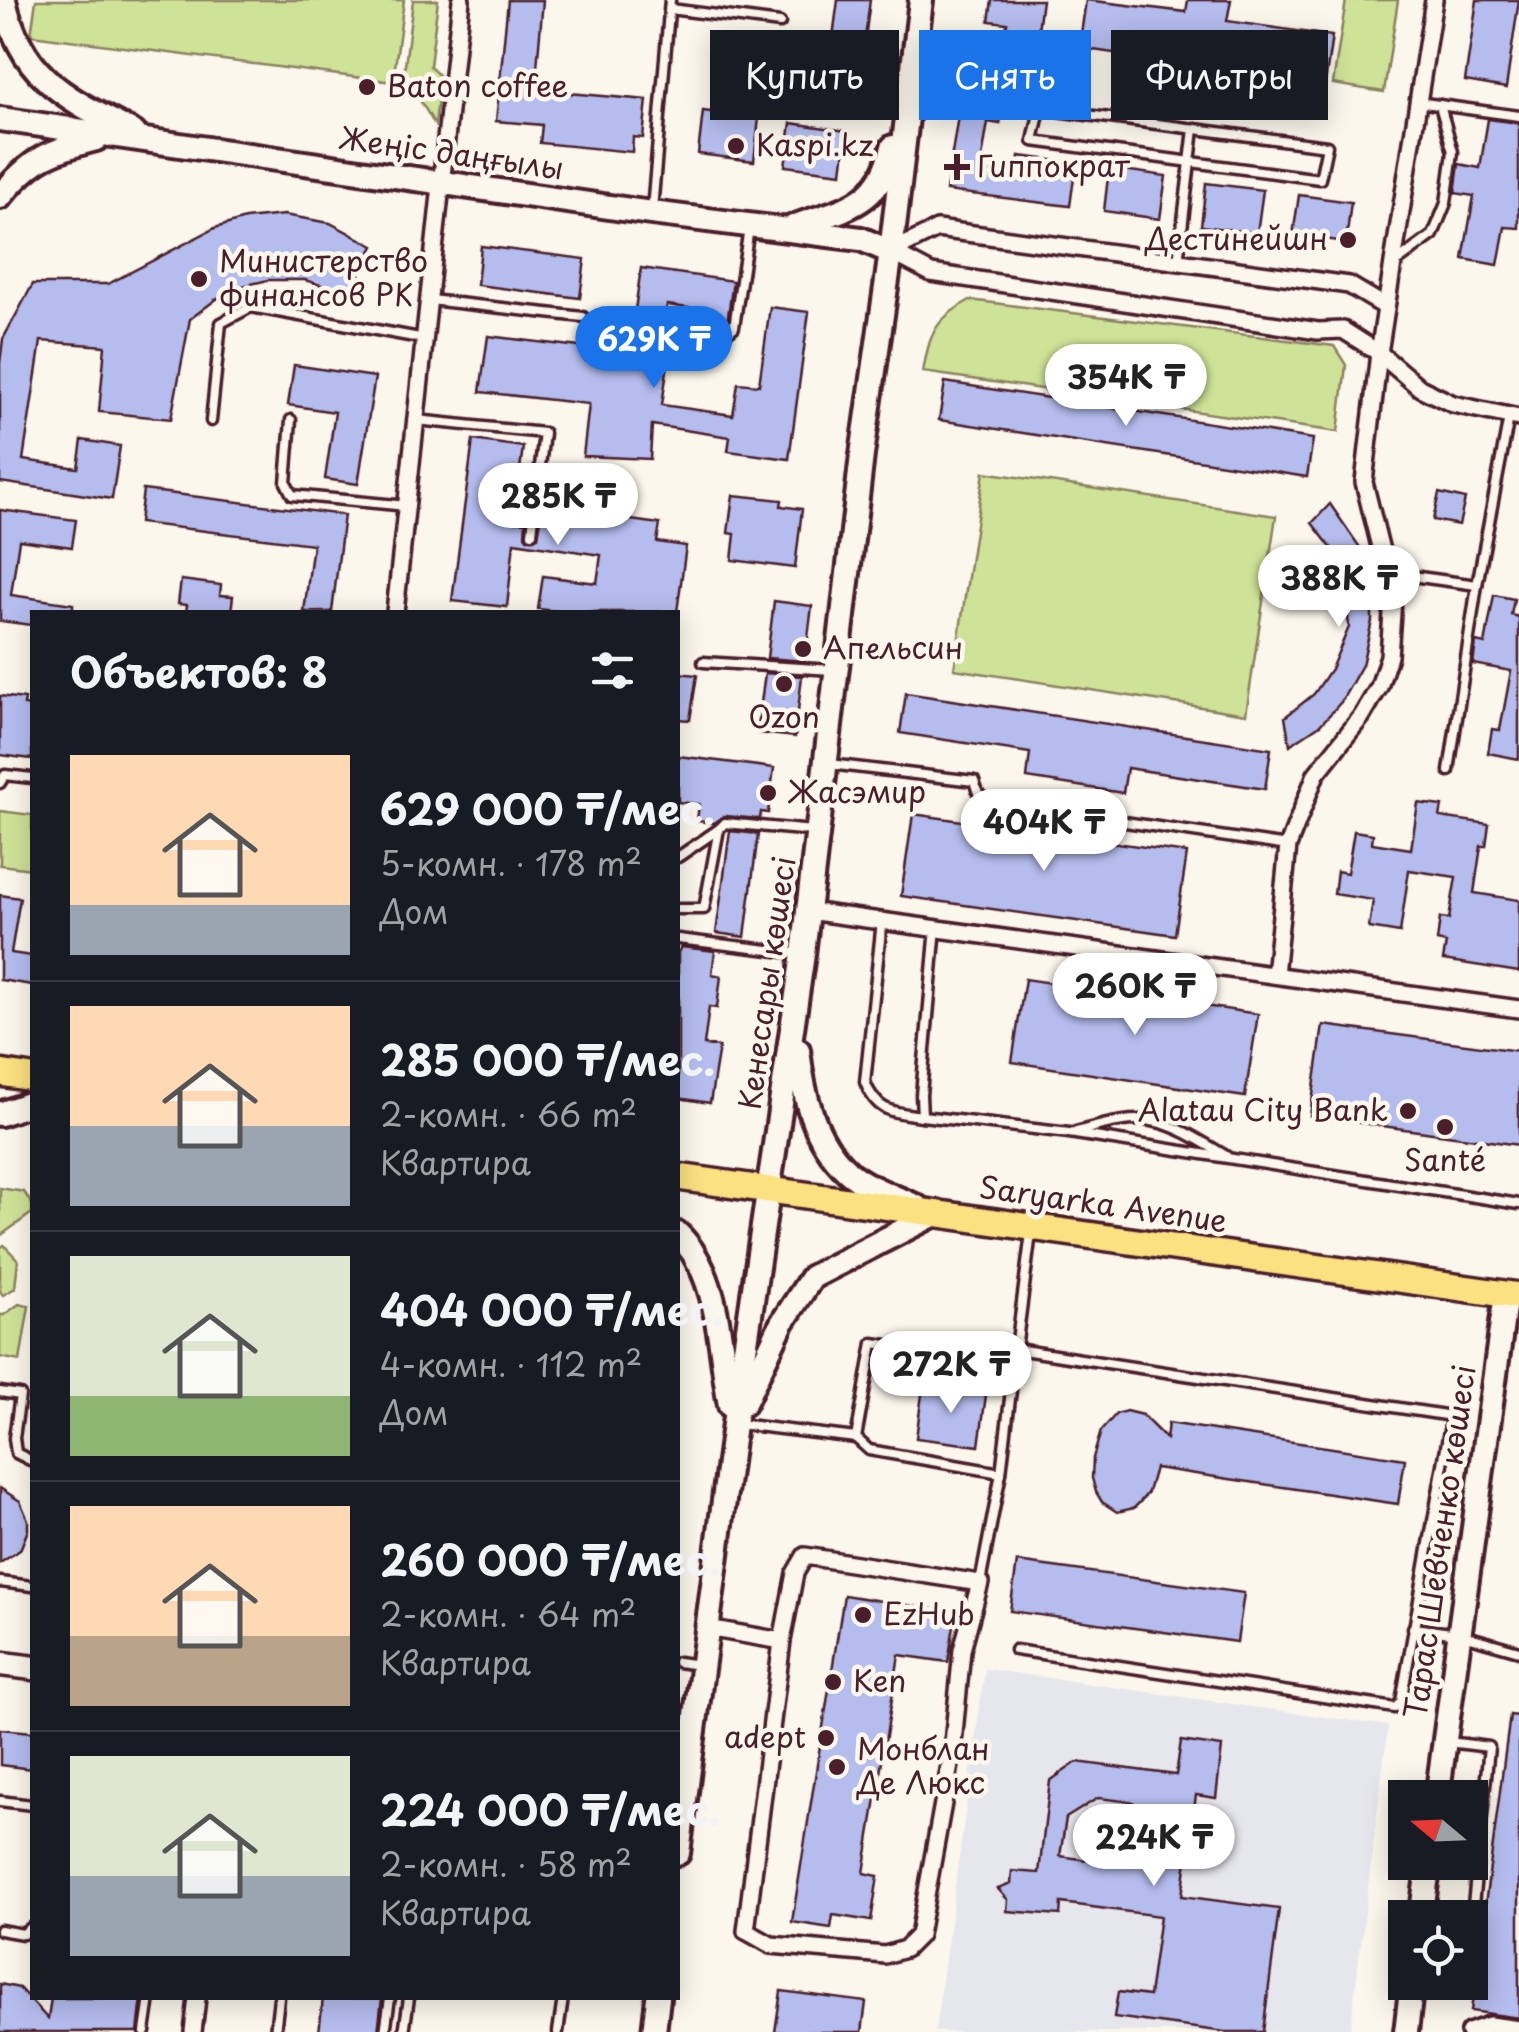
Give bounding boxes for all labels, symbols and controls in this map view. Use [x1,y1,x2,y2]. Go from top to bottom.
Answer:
chip: Купить [710,30,899,120]
chip: Снять [919,30,1091,120]
chip: Фильтры [1111,30,1328,120]
place label: Baton coffee [387,62,568,107]
marker: Baton coffee [356,76,378,98]
street label: Жеңіс даңғылы [336,113,567,190]
place label: Kaspi.kz [756,121,874,166]
marker: Kaspi.kz [725,135,747,157]
place label: Гиппократ [977,142,1130,187]
marker: Гиппократ [946,156,968,178]
place label: Дестинейшн [1144,215,1328,260]
marker: Дестинейшн [1337,229,1359,251]
place label: Министерство финансов РК [219,237,428,316]
marker: Министерство финансов РК [188,268,210,290]
pin: 629K ₸ [573,306,735,391]
text: 629K ₸ [597,314,711,362]
pin: 354K ₸ [1045,344,1207,429]
text: 354K ₸ [1067,352,1185,400]
pin: 285K ₸ [477,463,639,548]
text: 285K ₸ [500,471,616,519]
pin: 388K ₸ [1258,545,1420,630]
text: 388K ₸ [1280,553,1398,601]
place label: Апельсин [823,624,963,669]
marker: Апельсин [792,638,814,660]
text: Объектов: 8 [70,639,328,702]
icon: filters [585,643,640,698]
marker: Ozon [773,673,795,695]
place label: Ozon [748,693,820,738]
place label: Жасэмир [787,768,926,813]
text: 629 000 ₸/мес. [380,776,715,839]
marker: Жасэмир [757,782,779,804]
pin: 404K ₸ [963,789,1125,874]
icon: home [150,795,270,915]
text: 404K ₸ [983,797,1105,845]
text: 5-комн. · 178 m² [380,839,642,887]
street label: Кенесары көшесі [725,853,806,1112]
text: Дом [380,887,449,935]
pin: 260K ₸ [1054,953,1216,1038]
text: 260K ₸ [1074,961,1196,1009]
text: 285 000 ₸/мес. [380,1027,715,1090]
icon: home [150,1046,270,1166]
place label: Alatau City Bank [1138,1086,1388,1131]
text: 2-комн. · 66 m² [380,1090,637,1138]
marker: Alatau City Bank [1397,1100,1419,1122]
marker: Santé [1434,1116,1456,1138]
place label: Santé [1404,1136,1486,1181]
text: Квартира [380,1138,531,1186]
street label: Saryarka Avenue [977,1163,1230,1242]
text: 404 000 ₸/мес. [380,1277,725,1340]
icon: home [150,1296,270,1416]
pin: 272K ₸ [870,1331,1032,1416]
text: 272K ₸ [892,1339,1010,1387]
text: 4-комн. · 112 m² [380,1340,642,1388]
street label: Тарас Шевченко көшесі [1391,1362,1486,1721]
text: Дом [380,1388,449,1436]
text: 260 000 ₸/мес. [380,1527,720,1590]
icon: home [150,1546,270,1666]
text: 2-комн. · 64 m² [380,1590,636,1638]
place label: EzHub [883,1590,975,1635]
marker: EzHub [852,1604,874,1626]
text: Квартира [380,1638,531,1686]
place label: Ken [853,1657,906,1702]
marker: Ken [822,1671,844,1693]
place label: adept [724,1713,806,1758]
place label: Монблан Де Люкс [856,1725,989,1804]
marker: adept [815,1727,837,1749]
marker: Монблан Де Люкс [826,1756,848,1778]
text: 224 000 ₸/мес. [380,1777,721,1840]
north arrow [1388,1780,1488,1880]
map controls [1388,1780,1488,2000]
icon: home [150,1796,270,1916]
pin: 224K ₸ [1073,1804,1235,1889]
text: 224K ₸ [1095,1812,1213,1860]
text: 2-комн. · 58 m² [380,1840,632,1888]
text: Квартира [380,1888,531,1936]
button: locate [1388,1900,1488,2000]

